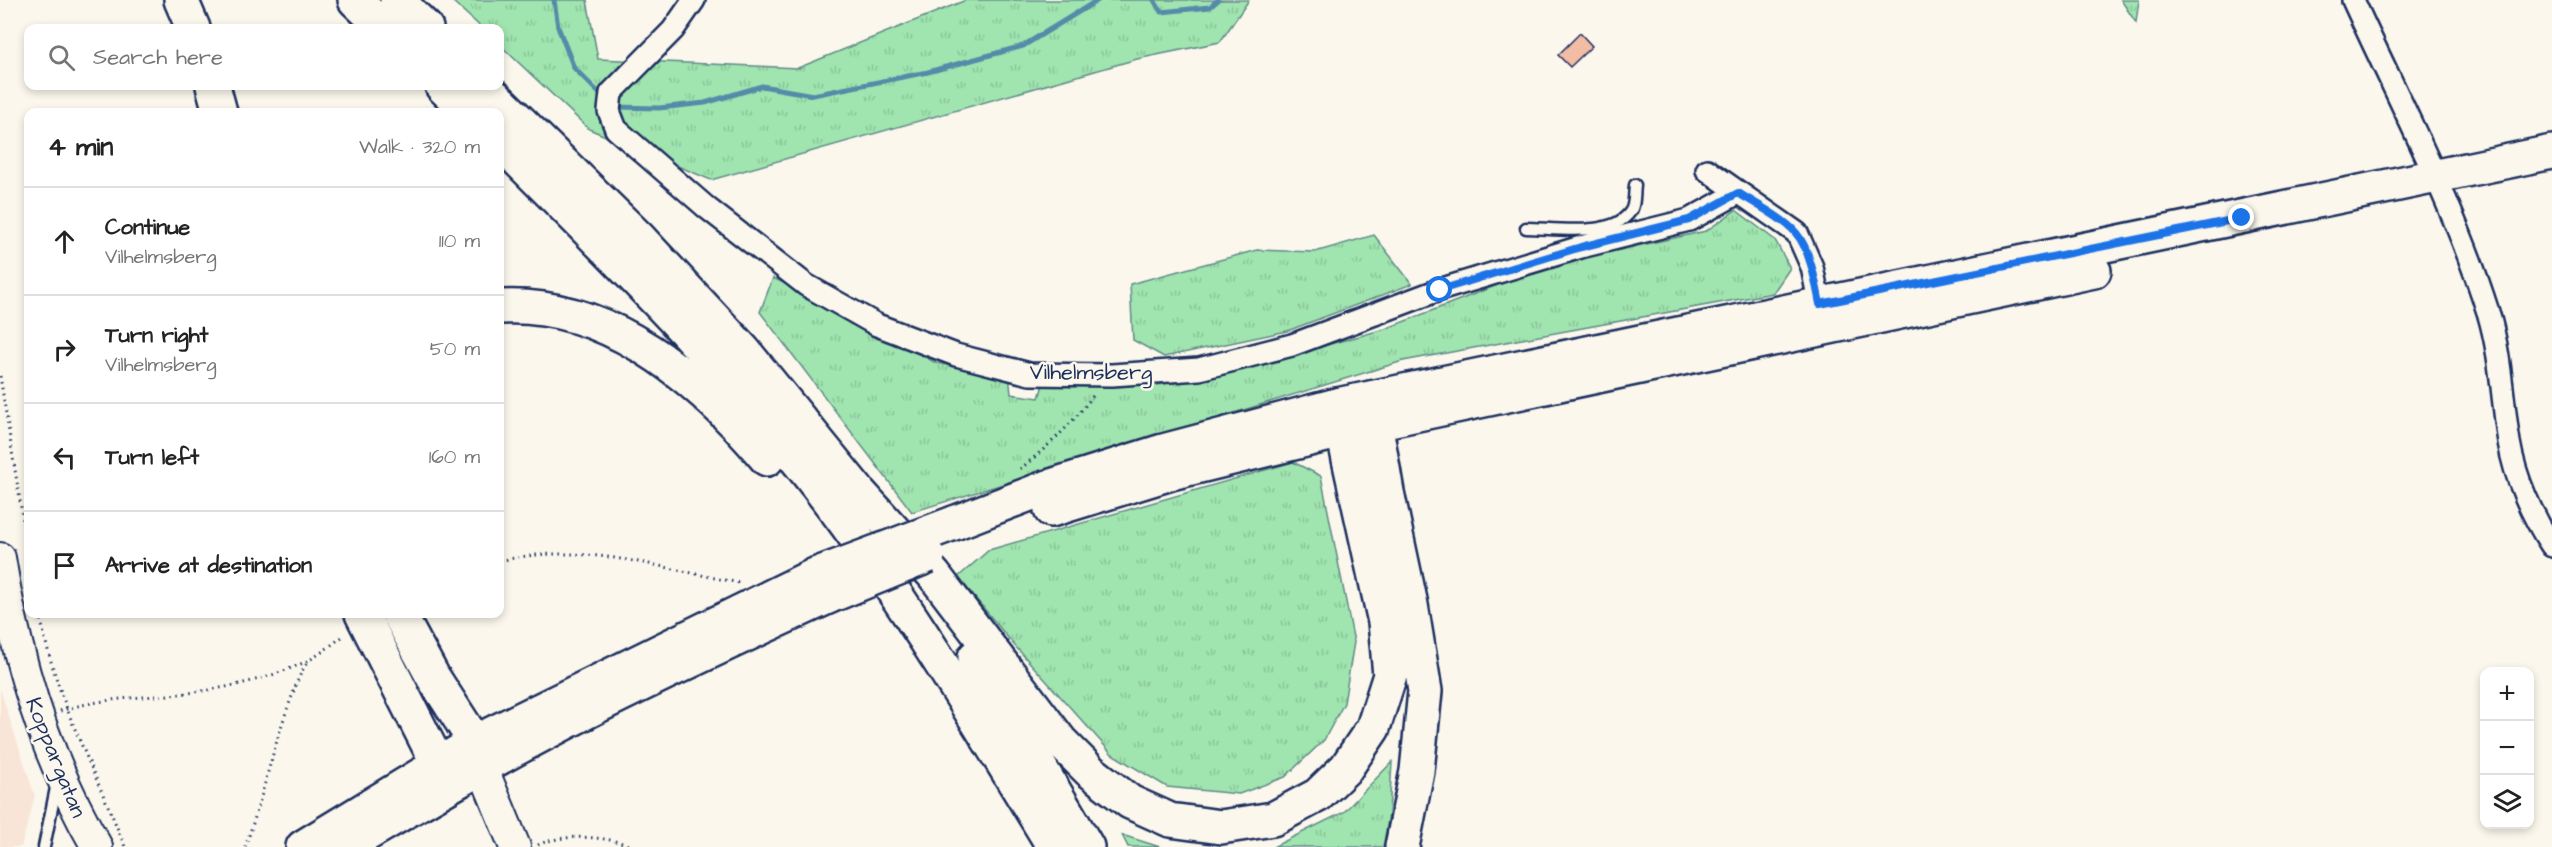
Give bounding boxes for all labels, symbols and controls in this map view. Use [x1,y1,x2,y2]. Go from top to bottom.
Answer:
search box [24,24,504,90]
icon: search [45,41,78,74]
text: Search here [93,42,223,73]
text: 4 min [48,129,113,165]
text: Walk · 320 m [359,133,480,161]
route end [2228,204,2254,230]
text: Continue [105,212,190,243]
icon: ahead [48,225,81,258]
text: 110 m [439,227,480,255]
text: Vilhelmsberg [105,243,217,271]
route start [1426,276,1452,302]
text: Turn right [105,320,208,351]
icon: right [48,333,81,366]
text: 50 m [430,335,480,363]
text: Vilhelmsberg [105,351,217,379]
street label: Vilhelmsberg [1030,357,1152,389]
icon: left [48,441,81,474]
text: Turn left [105,442,199,473]
text: 160 m [429,443,480,471]
icon: arrive [48,549,81,582]
text: Arrive at destination [105,550,312,581]
map controls [2480,667,2534,829]
button: + [2480,667,2534,721]
street label: Koppargatan [16,693,94,823]
button: − [2480,721,2534,775]
button: layers [2480,775,2534,829]

